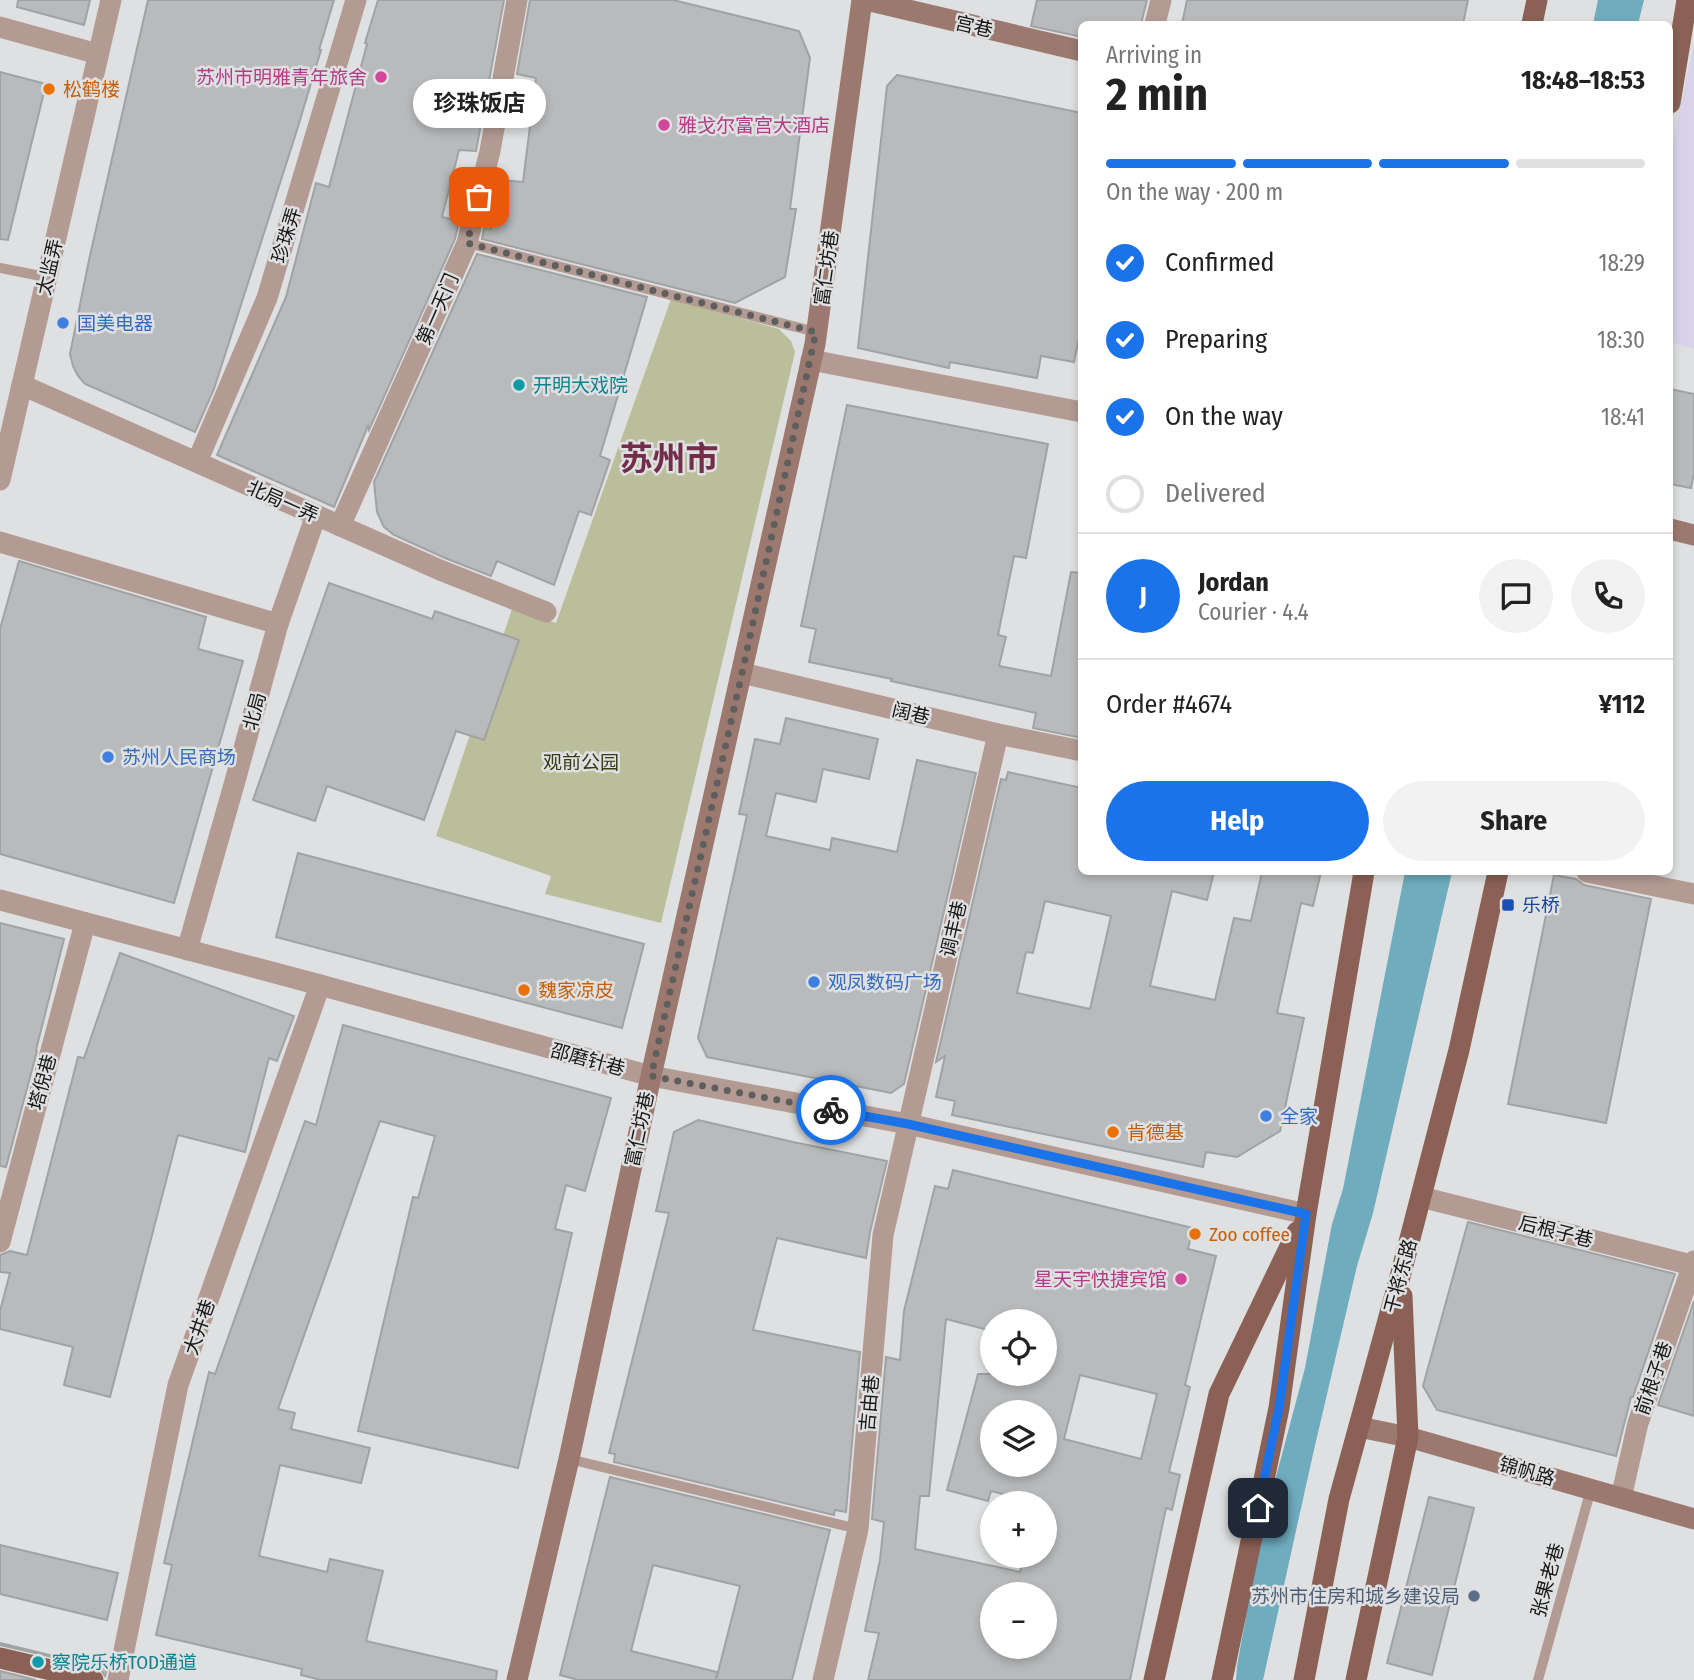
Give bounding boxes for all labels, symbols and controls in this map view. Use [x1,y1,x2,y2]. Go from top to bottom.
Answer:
street label: 宫巷 [953,11,995,42]
text: Arriving in [1106,41,1202,69]
text: 18:48–18:53 [1521,65,1645,96]
place label: 苏州市明雅青年旅舍 [196,66,367,89]
text: 2 min [1106,67,1208,122]
marker: 苏州市明雅青年旅舍 [373,69,389,85]
place label: 松鹤楼 [63,78,120,101]
callout: 珍珠饭店 [412,78,546,127]
marker: 松鹤楼 [41,81,57,97]
text: 珍珠饭店 [434,89,526,117]
place label: 雅戈尔富宫大酒店 [678,114,830,137]
marker: 雅戈尔富宫大酒店 [656,117,672,133]
pin [449,167,509,227]
icon: bag [460,178,498,216]
text: On the way · 200 m [1106,178,1283,206]
street label: 珍珠弄 [267,205,306,266]
street label: 富仁坊巷 [810,229,843,307]
street label: 太监弄 [32,237,67,297]
icon: check [1106,244,1144,282]
text: Confirmed [1165,247,1275,278]
text: 18:29 [1598,249,1645,277]
street label: 第一天门 [411,270,463,349]
place label: 国美电器 [77,312,153,335]
marker: 国美电器 [55,315,71,331]
icon: check [1106,321,1144,359]
text: Preparing [1165,324,1267,355]
text: 18:30 [1597,326,1645,354]
place label: 开明大戏院 [533,374,628,397]
marker: 开明大戏院 [511,377,527,393]
icon: check [1106,398,1144,436]
text: On the way [1165,401,1283,432]
text: 18:41 [1601,403,1645,431]
district label: 苏州市 [620,439,719,479]
street label: 北局一弄 [243,475,322,527]
text: Delivered [1165,478,1266,509]
button: chat [1479,559,1553,633]
button: phone [1571,559,1645,633]
text: Jordan [1198,567,1269,598]
text: J [1139,581,1147,612]
text: Courier · 4.4 [1198,598,1309,626]
text: Order #4674 [1106,689,1232,720]
text: ¥112 [1599,689,1645,720]
street label: 北局 [238,690,271,732]
street label: 阔巷 [890,698,932,729]
place label: 苏州人民商场 [122,746,236,769]
marker: 苏州人民商场 [100,749,116,765]
park label: 观前公园 [543,751,619,774]
button: Help [1106,781,1369,861]
button: Share [1383,781,1645,861]
place label: 乐桥 [1522,894,1560,917]
marker: 乐桥 [1500,897,1516,913]
street label: 调丰巷 [936,899,971,959]
place label: 观凤数码广场 [828,971,942,994]
marker: 观凤数码广场 [806,974,822,990]
place label: 魏家凉皮 [538,979,614,1002]
marker: 魏家凉皮 [516,982,532,998]
street label: 邵磨针巷 [548,1039,628,1080]
street label: 塔倪巷 [24,1052,61,1113]
courier [796,1075,866,1145]
street label: 富仁坊巷 [620,1090,659,1169]
icon: bike [812,1091,850,1129]
place label: 全家 [1280,1105,1318,1128]
marker: 全家 [1258,1108,1274,1124]
place label: 肯德基 [1127,1121,1184,1144]
marker: 肯德基 [1105,1124,1121,1140]
street label: 后根子巷 [1516,1211,1596,1252]
place label: Zoo coffee [1209,1223,1290,1246]
marker: Zoo coffee [1187,1226,1203,1242]
street label: 干将东路 [1380,1236,1421,1316]
place label: 星天宇快捷宾馆 [1034,1268,1167,1291]
marker: 星天宇快捷宾馆 [1173,1271,1189,1287]
street label: 大井巷 [179,1296,220,1358]
map controls [980,1309,1057,1659]
button: locate [980,1309,1057,1386]
street label: 前根子巷 [1630,1338,1677,1418]
street label: 吉由巷 [856,1374,883,1432]
button: layers [980,1400,1057,1477]
street label: 锦帆路 [1496,1453,1557,1490]
pin [1228,1478,1288,1538]
icon: home [1239,1489,1277,1527]
button: + [980,1491,1057,1568]
street label: 张果老巷 [1527,1540,1568,1620]
button: − [980,1582,1057,1659]
place label: 苏州市住房和城乡建设局 [1251,1585,1460,1608]
marker: 苏州市住房和城乡建设局 [1466,1588,1482,1604]
place label: 察院乐桥TOD通道 [52,1651,197,1674]
marker: 察院乐桥TOD通道 [30,1654,46,1670]

